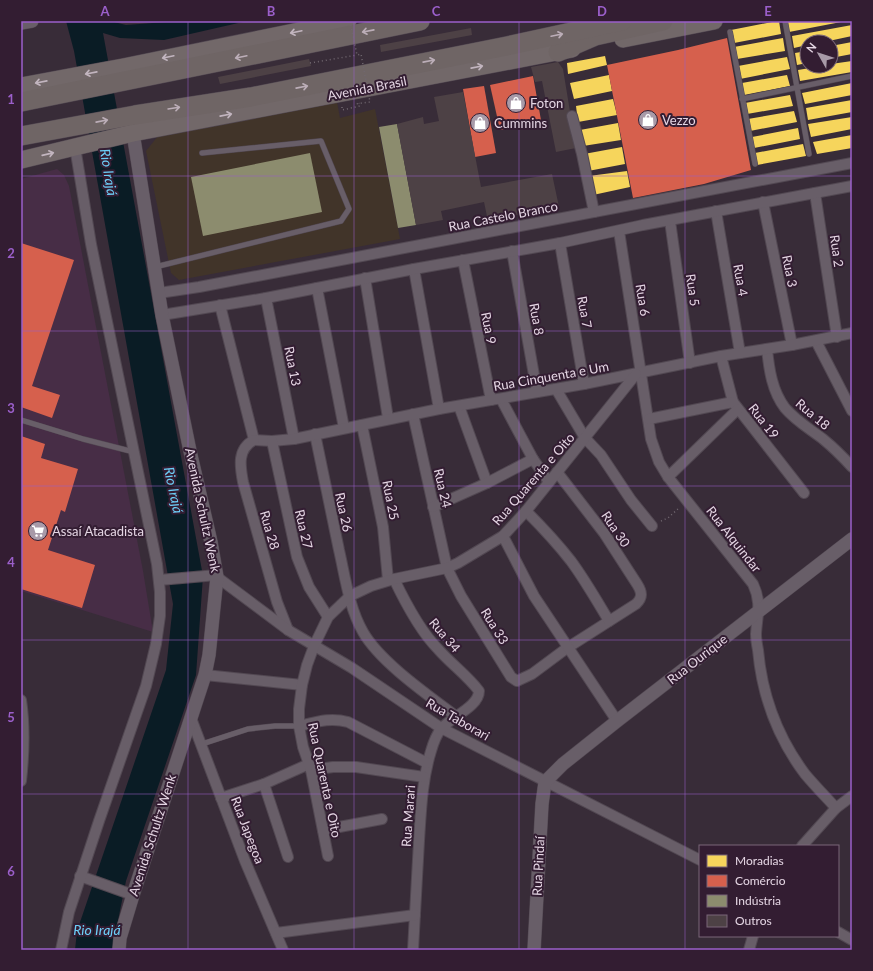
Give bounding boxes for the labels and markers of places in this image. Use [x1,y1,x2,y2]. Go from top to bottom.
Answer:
shop icon: Foton [505,92,527,114]
place label: Foton [530,95,563,111]
shop icon: Vezzo [637,109,659,131]
shop icon: Cummins [469,112,491,134]
place label: Vezzo [662,112,696,128]
place label: Cummins [494,115,548,131]
supermarket icon: Assaí Atacadista [27,520,49,542]
place label: Assaí Atacadista [52,523,144,539]

